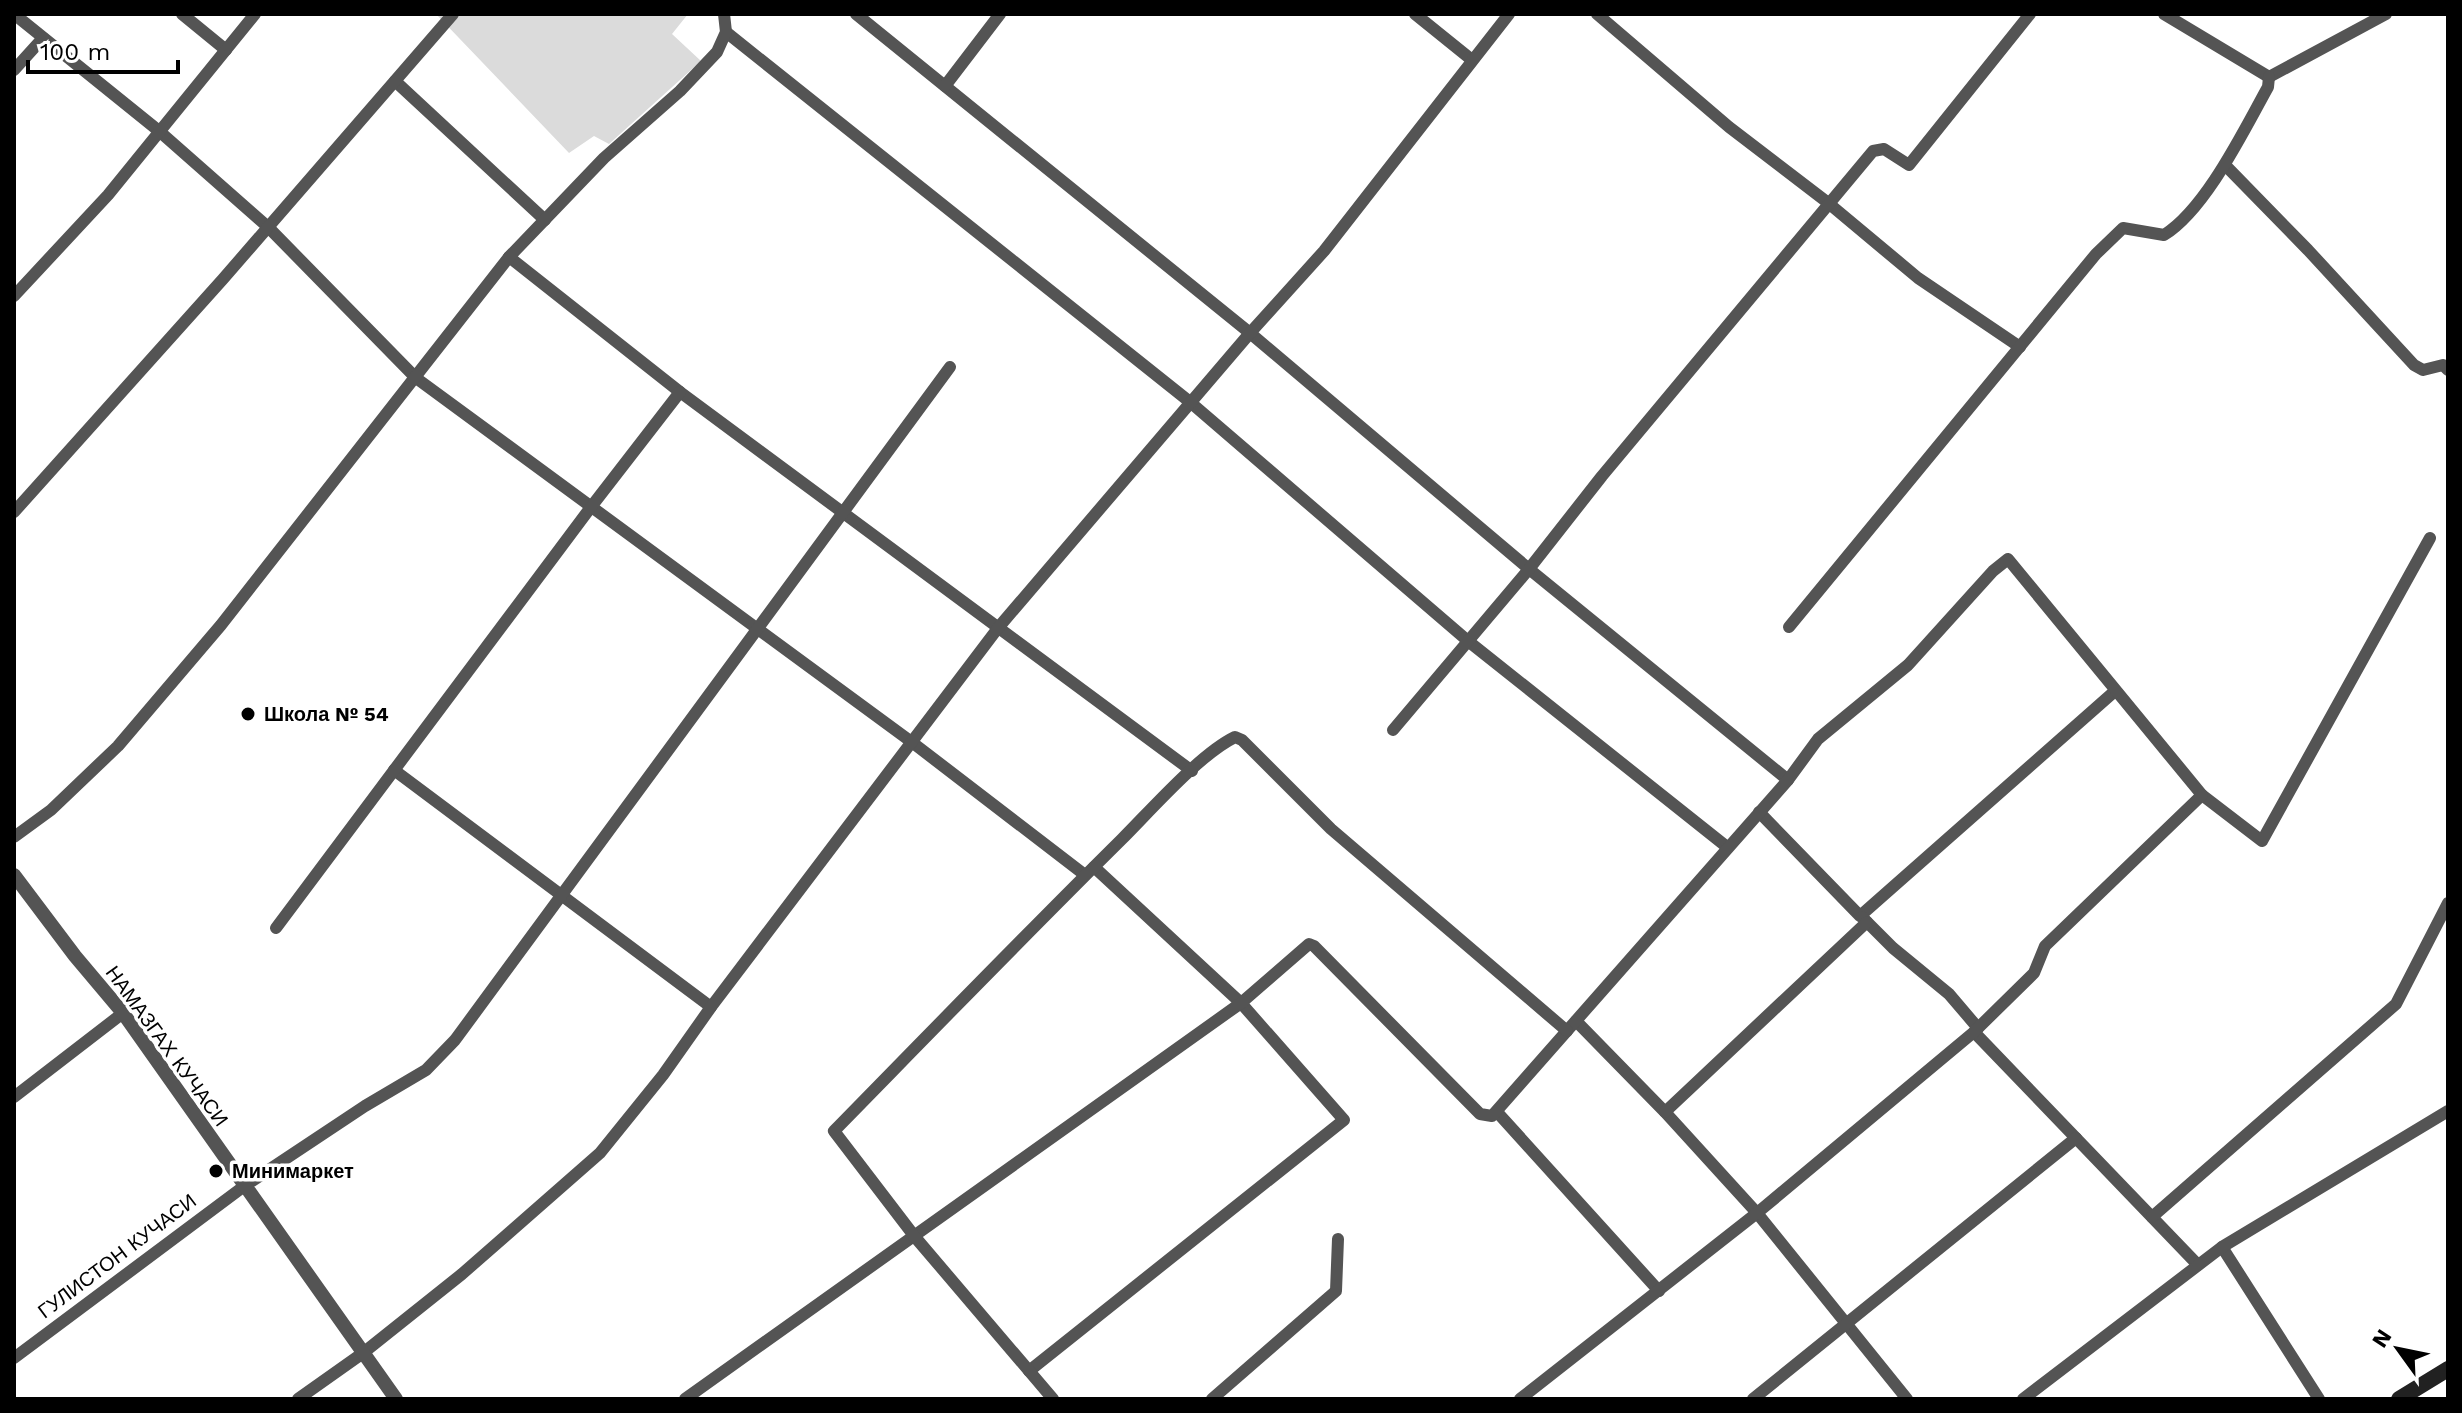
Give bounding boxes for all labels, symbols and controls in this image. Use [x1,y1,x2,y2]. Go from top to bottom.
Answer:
scale bar [28,24,178,74]
text: 100 m [40,38,110,66]
place label: Школа № 54 [264,702,389,726]
marker: Школа № 54 [239,705,257,723]
street label: НАМАЗГАХ КУЧАСИ [101,961,233,1131]
place label: Минимаркет [232,1159,354,1183]
marker: Минимаркет [207,1162,225,1180]
street label: ГУЛИСТОН КУЧАСИ [33,1189,201,1323]
north arrow [2358,1309,2438,1389]
text: N [2367,1325,2397,1352]

